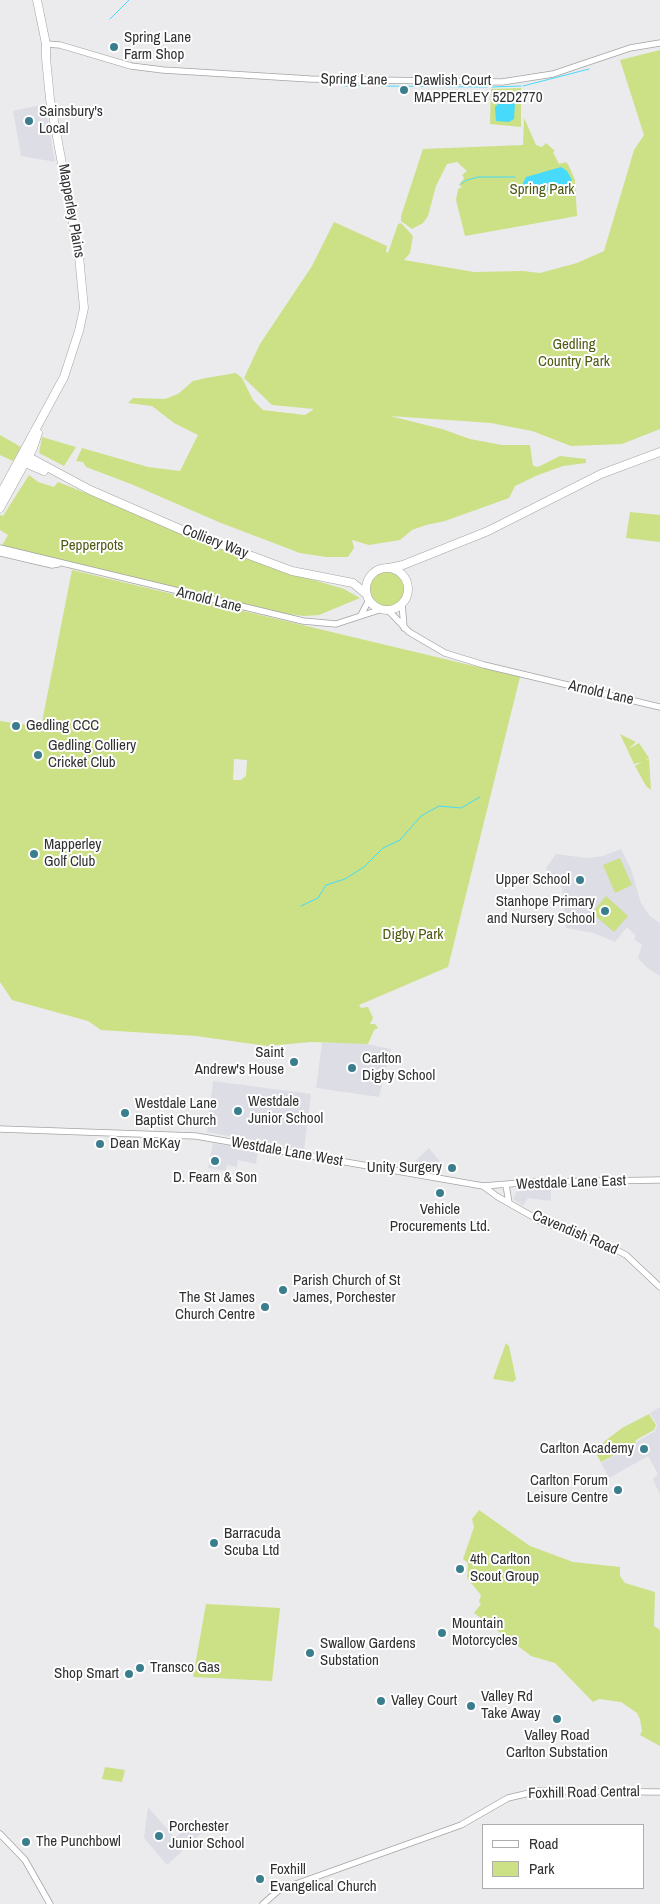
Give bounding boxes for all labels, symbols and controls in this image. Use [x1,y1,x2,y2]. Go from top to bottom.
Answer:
place label: Spring Lane Farm Shop [124,29,191,64]
marker: Spring Lane Farm Shop [108,41,120,53]
street label: Spring Lane [320,70,388,90]
place label: Dawlish Court MAPPERLEY 52D2770 [414,72,543,107]
marker: Dawlish Court MAPPERLEY 52D2770 [398,84,410,96]
place label: Sainsbury's Local [39,103,103,138]
marker: Sainsbury's Local [23,115,35,127]
street label: Mapperley Plains [54,163,88,259]
park label: Spring Park [510,181,574,199]
park label: Gedling Country Park [538,336,610,371]
street label: Colliery Way [179,521,251,563]
park label: Pepperpots [61,537,123,555]
street label: Arnold Lane [175,583,243,617]
street label: Arnold Lane [567,677,635,709]
place label: Gedling CCC [26,717,99,735]
marker: Gedling CCC [10,720,22,732]
place label: Gedling Colliery Cricket Club [48,737,136,772]
marker: Gedling Colliery Cricket Club [32,749,44,761]
place label: Mapperley Golf Club [44,836,101,871]
marker: Mapperley Golf Club [28,848,40,860]
place label: Upper School [495,871,570,889]
marker: Upper School [574,874,586,886]
place label: Stanhope Primary and Nursery School [487,893,595,928]
marker: Stanhope Primary and Nursery School [599,905,611,917]
park label: Digby Park [383,926,443,944]
place label: Saint Andrew's House [195,1044,284,1079]
place label: Carlton Digby School [362,1050,435,1085]
marker: Saint Andrew's House [288,1056,300,1068]
marker: Carlton Digby School [346,1062,358,1074]
place label: Westdale Junior School [248,1093,323,1128]
place label: Westdale Lane Baptist Church [135,1095,217,1130]
marker: Westdale Junior School [232,1105,244,1117]
marker: Westdale Lane Baptist Church [119,1107,131,1119]
street label: Westdale Lane West [230,1133,344,1171]
place label: Dean McKay [110,1135,180,1153]
marker: Dean McKay [94,1138,106,1150]
marker: D. Fearn & Son [209,1155,221,1167]
place label: Unity Surgery [367,1159,442,1177]
marker: Unity Surgery [446,1162,458,1174]
place label: D. Fearn & Son [173,1169,257,1187]
street label: Westdale Lane East [516,1172,626,1194]
marker: Vehicle Procurements Ltd. [434,1187,446,1199]
place label: Vehicle Procurements Ltd. [390,1201,490,1236]
street label: Cavendish Road [529,1207,621,1259]
place label: Parish Church of St James, Porchester [293,1272,400,1307]
marker: Parish Church of St James, Porchester [277,1284,289,1296]
place label: The St James Church Centre [175,1289,255,1324]
marker: The St James Church Centre [259,1301,271,1313]
place label: Carlton Academy [540,1440,634,1458]
marker: Carlton Academy [638,1443,650,1455]
place label: Carlton Forum Leisure Centre [527,1472,608,1507]
marker: Carlton Forum Leisure Centre [612,1484,624,1496]
place label: Barracuda Scuba Ltd [224,1525,281,1560]
marker: Barracuda Scuba Ltd [208,1537,220,1549]
place label: 4th Carlton Scout Group [470,1551,539,1586]
marker: 4th Carlton Scout Group [454,1563,466,1575]
place label: Mountain Motorcycles [452,1615,518,1650]
marker: Mountain Motorcycles [436,1627,448,1639]
place label: Swallow Gardens Substation [320,1635,416,1670]
marker: Swallow Gardens Substation [304,1647,316,1659]
place label: Transco Gas [150,1659,220,1677]
marker: Transco Gas [134,1662,146,1674]
place label: Shop Smart [54,1665,119,1683]
marker: Shop Smart [123,1668,135,1680]
place label: Valley Rd Take Away [481,1688,541,1723]
place label: Valley Court [391,1692,457,1710]
marker: Valley Court [375,1695,387,1707]
marker: Valley Rd Take Away [465,1700,477,1712]
marker: Valley Road Carlton Substation [551,1713,563,1725]
place label: Valley Road Carlton Substation [506,1727,608,1762]
street label: Foxhill Road Central [528,1783,640,1803]
place label: Porchester Junior School [169,1818,244,1853]
legend [482,1824,645,1889]
marker: Porchester Junior School [153,1830,165,1842]
place label: The Punchbowl [36,1833,121,1851]
text: Road [529,1833,558,1854]
marker: The Punchbowl [20,1836,32,1848]
text: Park [529,1858,554,1879]
place label: Foxhill Evangelical Church [270,1861,377,1896]
marker: Foxhill Evangelical Church [254,1873,266,1885]

